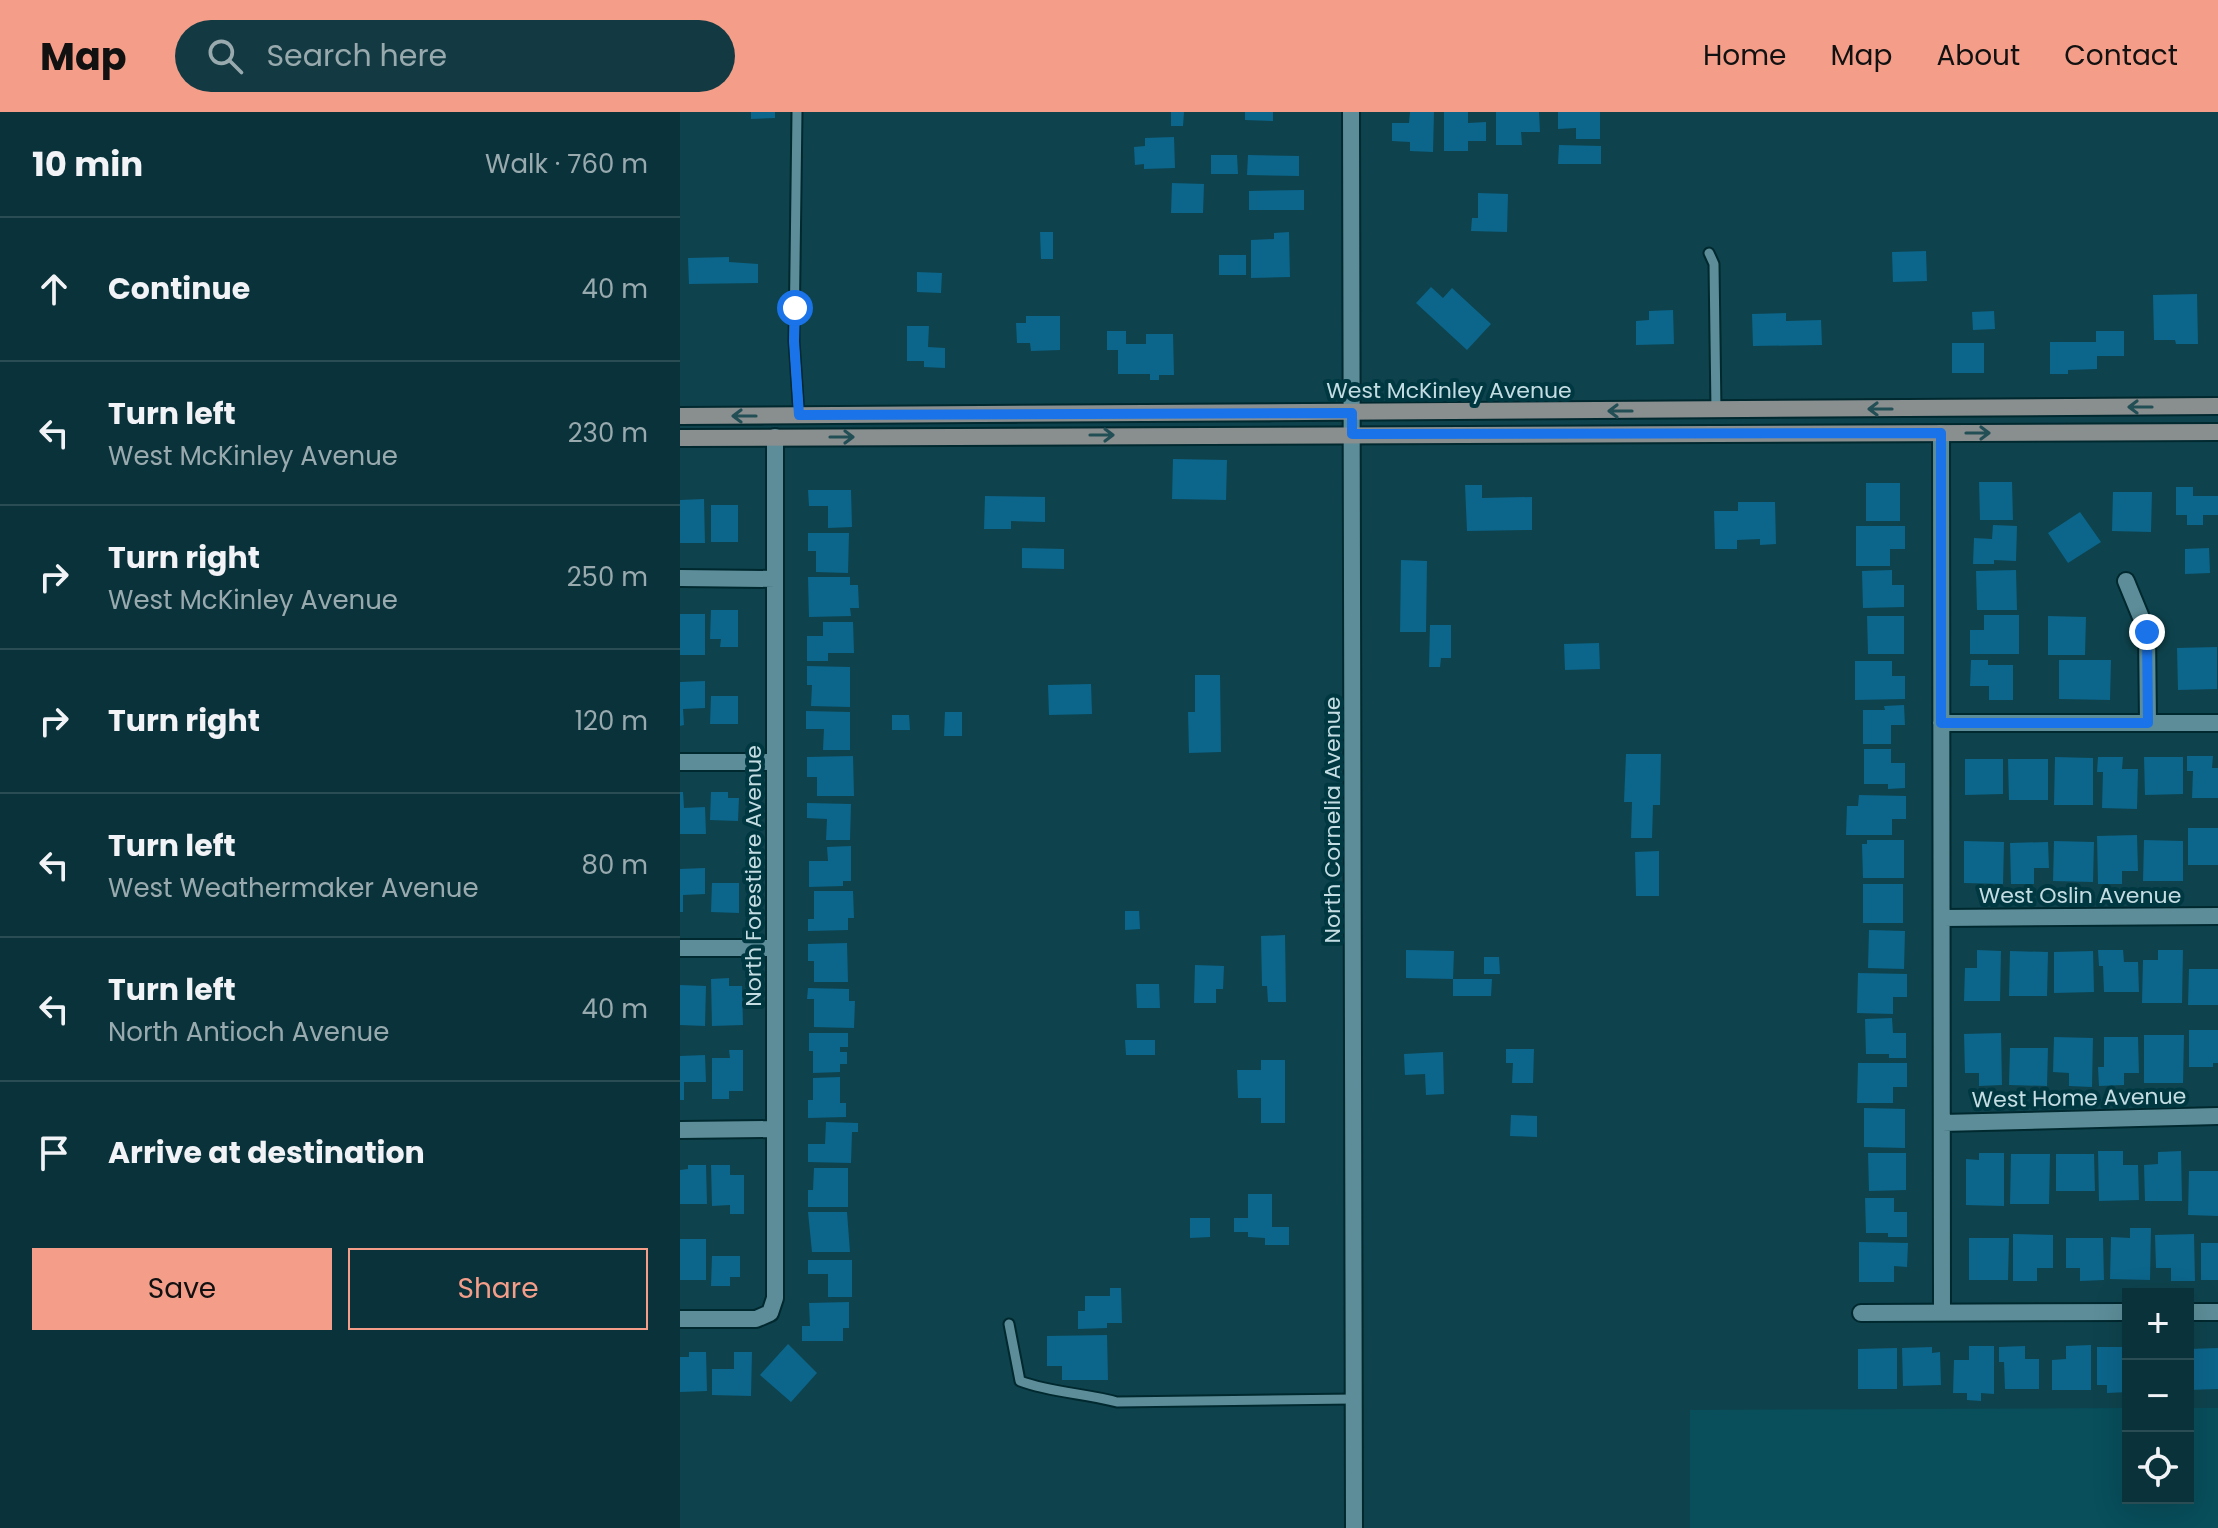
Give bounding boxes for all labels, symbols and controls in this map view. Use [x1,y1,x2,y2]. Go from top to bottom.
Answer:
search box [175,20,735,92]
text: Map [40,30,127,83]
icon: search [203,34,247,78]
text: Search here [267,34,447,77]
text: Home [1703,36,1786,75]
text: Map [1830,36,1892,75]
text: About [1936,36,2020,75]
text: Contact [2064,36,2178,75]
text: 10 min [32,140,143,188]
text: Walk · 760 m [485,146,648,182]
icon: ahead [32,267,76,311]
text: Continue [108,267,250,310]
text: 40 m [582,271,648,307]
route start [777,290,813,326]
street label: West McKinley Avenue [1326,375,1572,406]
text: Turn left [108,392,236,435]
one-way arrow [2127,399,2154,415]
one-way arrow [1867,401,1894,417]
one-way arrow [1607,403,1634,419]
one-way arrow [731,408,758,424]
icon: left [32,411,76,455]
text: 230 m [568,415,648,451]
one-way arrow [1964,425,1991,441]
one-way arrow [1088,428,1115,443]
one-way arrow [828,429,855,445]
text: West McKinley Avenue [108,438,398,474]
text: Turn right [108,536,260,579]
icon: right [32,555,76,599]
text: 250 m [567,559,648,595]
text: West McKinley Avenue [108,582,398,618]
route end [2129,614,2165,650]
street label: North Cornelia Avenue [1317,697,1348,943]
icon: right [32,699,76,743]
text: Turn right [108,699,260,742]
text: 120 m [575,703,648,739]
street label: North Forestiere Avenue [738,745,769,1007]
text: Turn left [108,824,236,867]
icon: left [32,843,76,887]
text: 80 m [582,847,648,883]
text: West Weathermaker Avenue [108,870,479,906]
street label: West Oslin Avenue [1979,880,2181,911]
text: Turn left [108,968,236,1011]
icon: left [32,987,76,1031]
text: 40 m [582,991,648,1027]
text: North Antioch Avenue [108,1014,389,1050]
street label: West Home Avenue [1971,1081,2187,1115]
icon: arrive [32,1131,76,1175]
text: Arrive at destination [108,1131,425,1174]
button: Save [32,1248,332,1330]
button: Share [348,1248,648,1330]
map controls [2122,1288,2194,1504]
button: + [2122,1288,2194,1360]
button: − [2122,1360,2194,1432]
button: locate [2122,1432,2194,1504]

